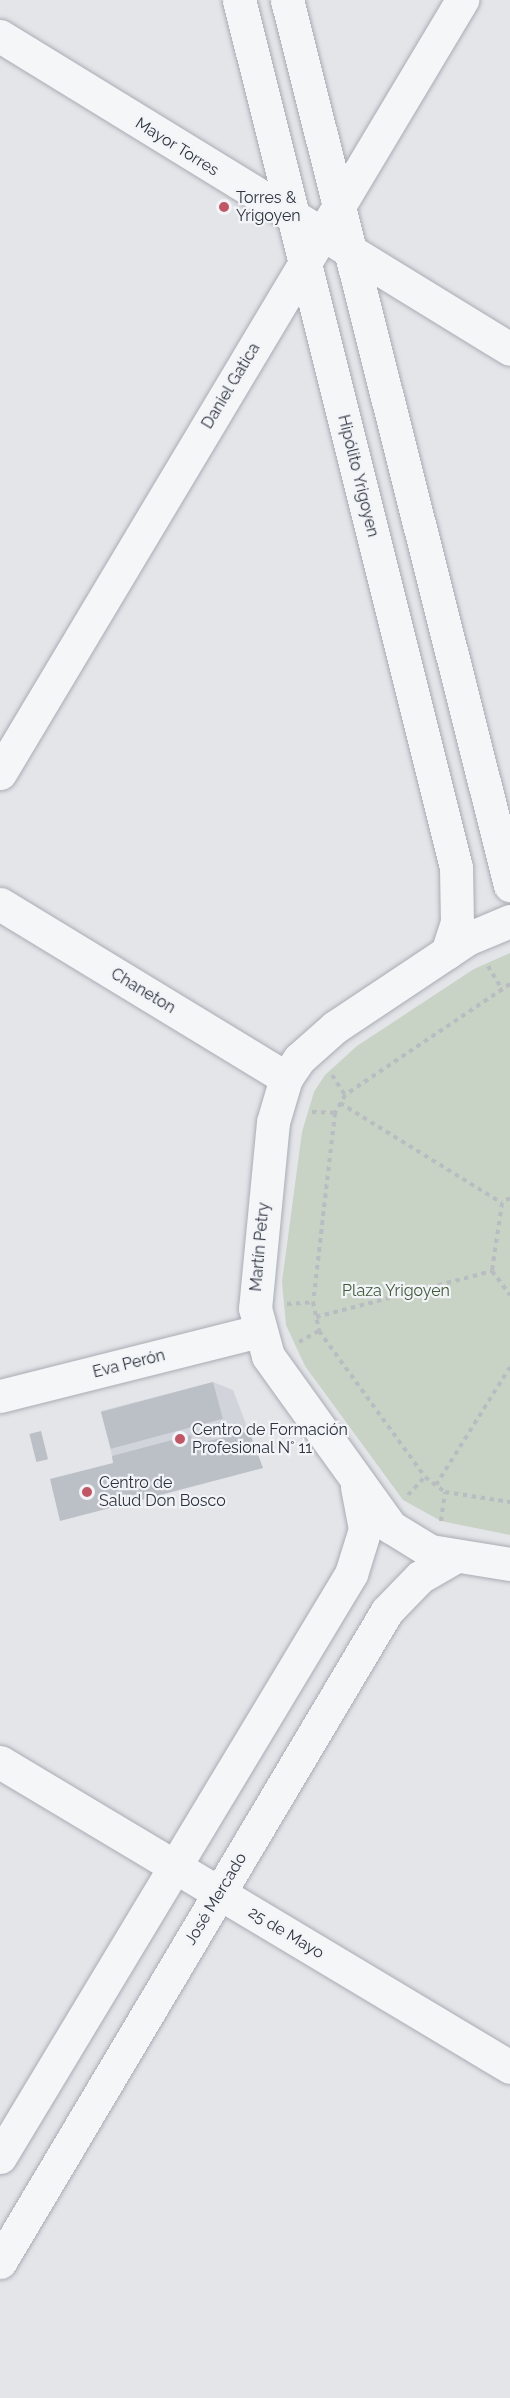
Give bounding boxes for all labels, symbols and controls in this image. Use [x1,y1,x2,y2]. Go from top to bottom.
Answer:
street label: Mayor Torres [131,114,223,180]
place label: Torres & Yrigoyen [236,188,301,226]
marker: Torres & Yrigoyen [217,200,231,214]
street label: Daniel Gatica [198,339,264,433]
street label: Hipólito Yrigoyen [333,413,383,539]
street label: Chaneton [107,964,179,1018]
street label: Martín Petry [247,1202,273,1292]
park label: Plaza Yrigoyen [342,1281,450,1301]
street label: Eva Perón [91,1346,167,1382]
place label: Centro de Formación Profesional N° 11 [192,1420,348,1458]
marker: Centro de Formación Profesional N° 11 [173,1432,187,1446]
place label: Centro de Salud Don Bosco [99,1473,226,1511]
marker: Centro de Salud Don Bosco [80,1485,94,1499]
street label: José Mercado [181,1850,251,1948]
street label: 25 de Mayo [245,1903,327,1963]

